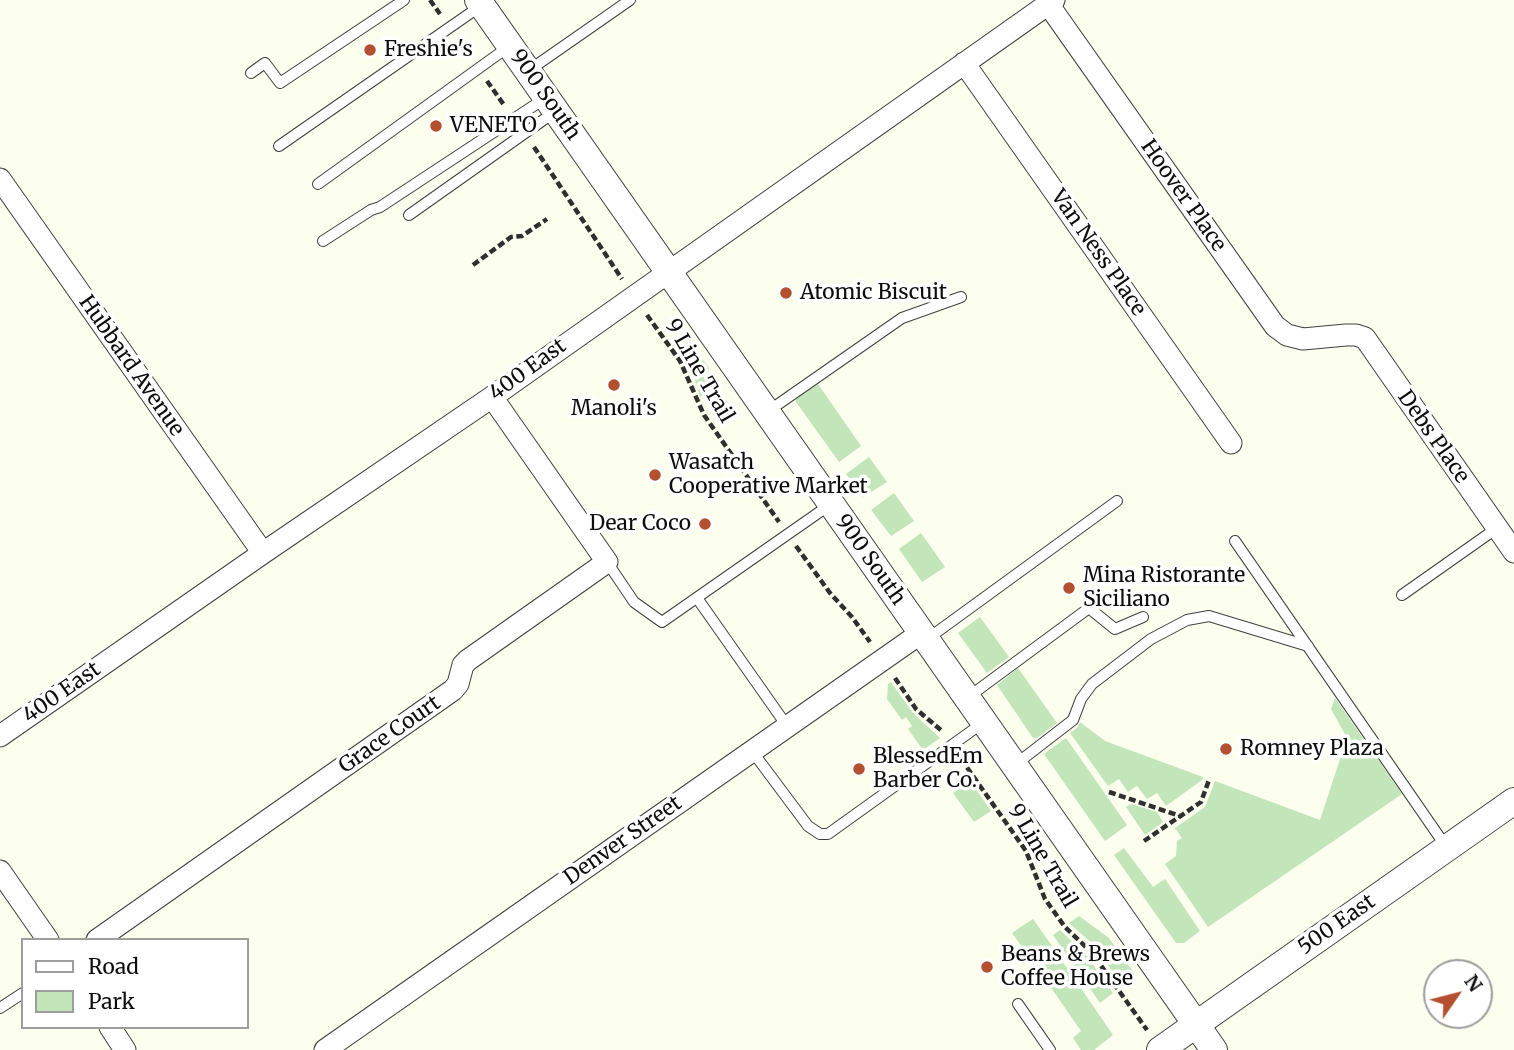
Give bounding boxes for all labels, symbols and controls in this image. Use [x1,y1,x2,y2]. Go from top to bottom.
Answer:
place label: Freshie's [384,37,473,63]
marker: Freshie's [362,42,378,58]
street label: 900 South [505,45,585,145]
place label: VENETO [450,113,537,139]
marker: VENETO [428,118,444,134]
street label: Hoover Place [1135,135,1231,257]
street label: Van Ness Place [1045,185,1151,321]
place label: Atomic Biscuit [800,280,947,306]
marker: Atomic Biscuit [778,285,794,301]
street label: Hubbard Avenue [73,291,189,441]
street label: 9 Line Trail [659,315,739,427]
street label: 400 East [485,334,571,406]
marker: Manoli's [606,377,622,393]
street label: Debs Place [1392,386,1474,488]
place label: Manoli's [571,396,657,422]
place label: Wasatch Cooperative Market [669,450,868,500]
marker: Wasatch Cooperative Market [647,467,663,483]
street label: 900 South [830,510,910,610]
place label: Dear Coco [589,511,691,537]
marker: Dear Coco [697,516,713,532]
place label: Mina Ristorante Siciliano [1083,563,1245,613]
marker: Mina Ristorante Siciliano [1061,580,1077,596]
street label: 400 East [18,657,106,729]
street label: Grace Court [334,691,446,779]
place label: Romney Plaza [1240,736,1384,762]
marker: Romney Plaza [1218,741,1234,757]
place label: BlessedEm Barber Co. [873,744,983,794]
marker: BlessedEm Barber Co. [851,761,867,777]
street label: Denver Street [559,791,687,891]
street label: 9 Line Trail [1002,800,1082,912]
street label: 500 East [1294,889,1380,961]
legend [21,938,248,1029]
place label: Beans & Brews Coffee House [1001,942,1150,992]
text: Road [88,953,139,980]
marker: Beans & Brews Coffee House [979,959,995,975]
north arrow [1423,959,1493,1029]
text: N [1459,970,1488,996]
text: Park [88,988,135,1015]

